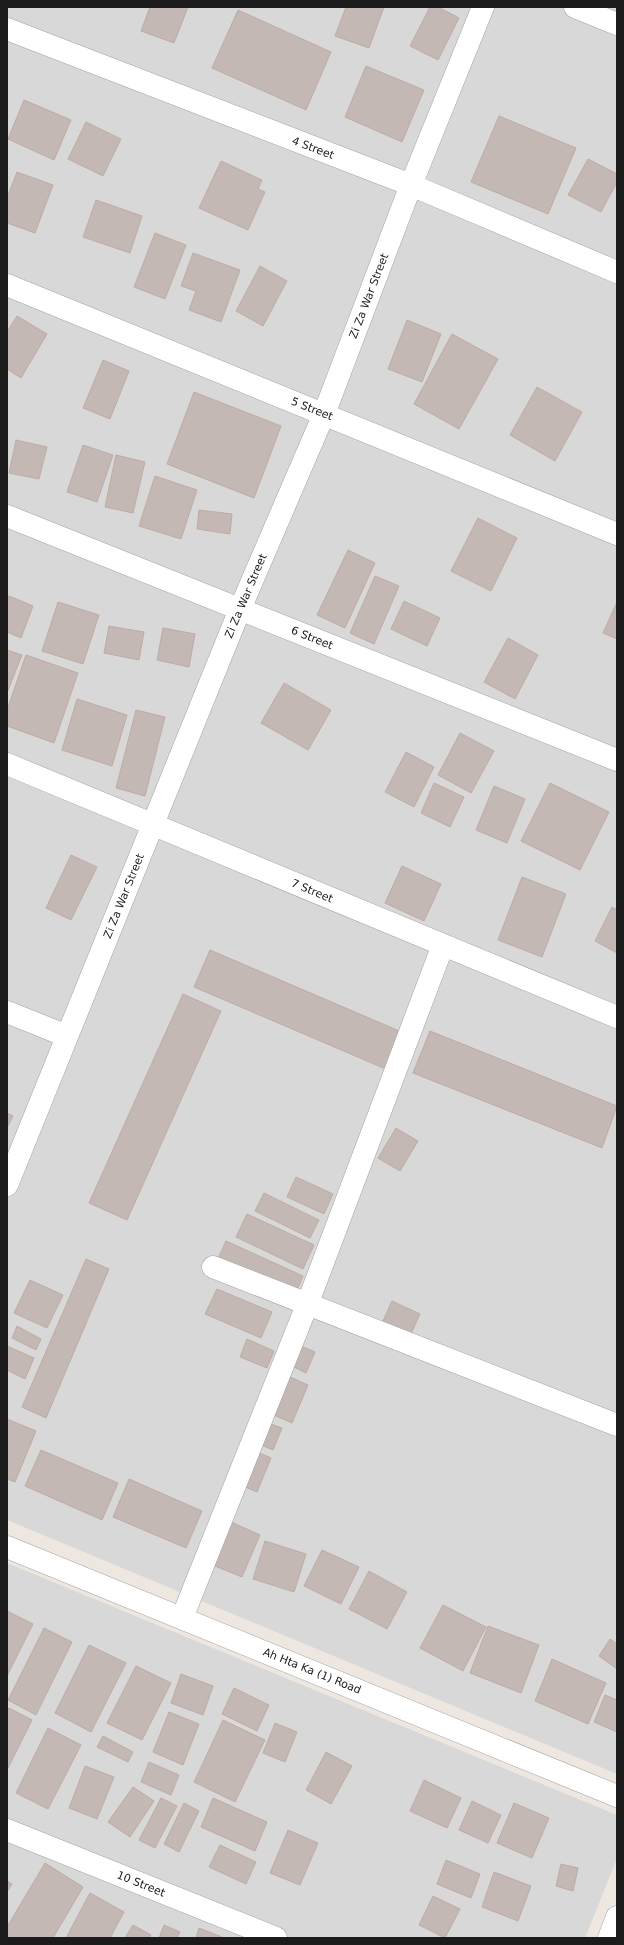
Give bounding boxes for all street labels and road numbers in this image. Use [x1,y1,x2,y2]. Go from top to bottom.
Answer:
street label: 4 Street [290,134,336,162]
street label: Zi Za War Street [347,251,391,340]
street label: 5 Street [289,395,335,424]
street label: Zi Za War Street [222,551,270,640]
street label: 6 Street [289,624,335,653]
street label: Zi Za War Street [101,851,147,940]
street label: 7 Street [289,876,335,906]
street label: Ah Hta Ka (1) Road [261,1645,363,1697]
street label: 10 Street [115,1868,168,1900]

